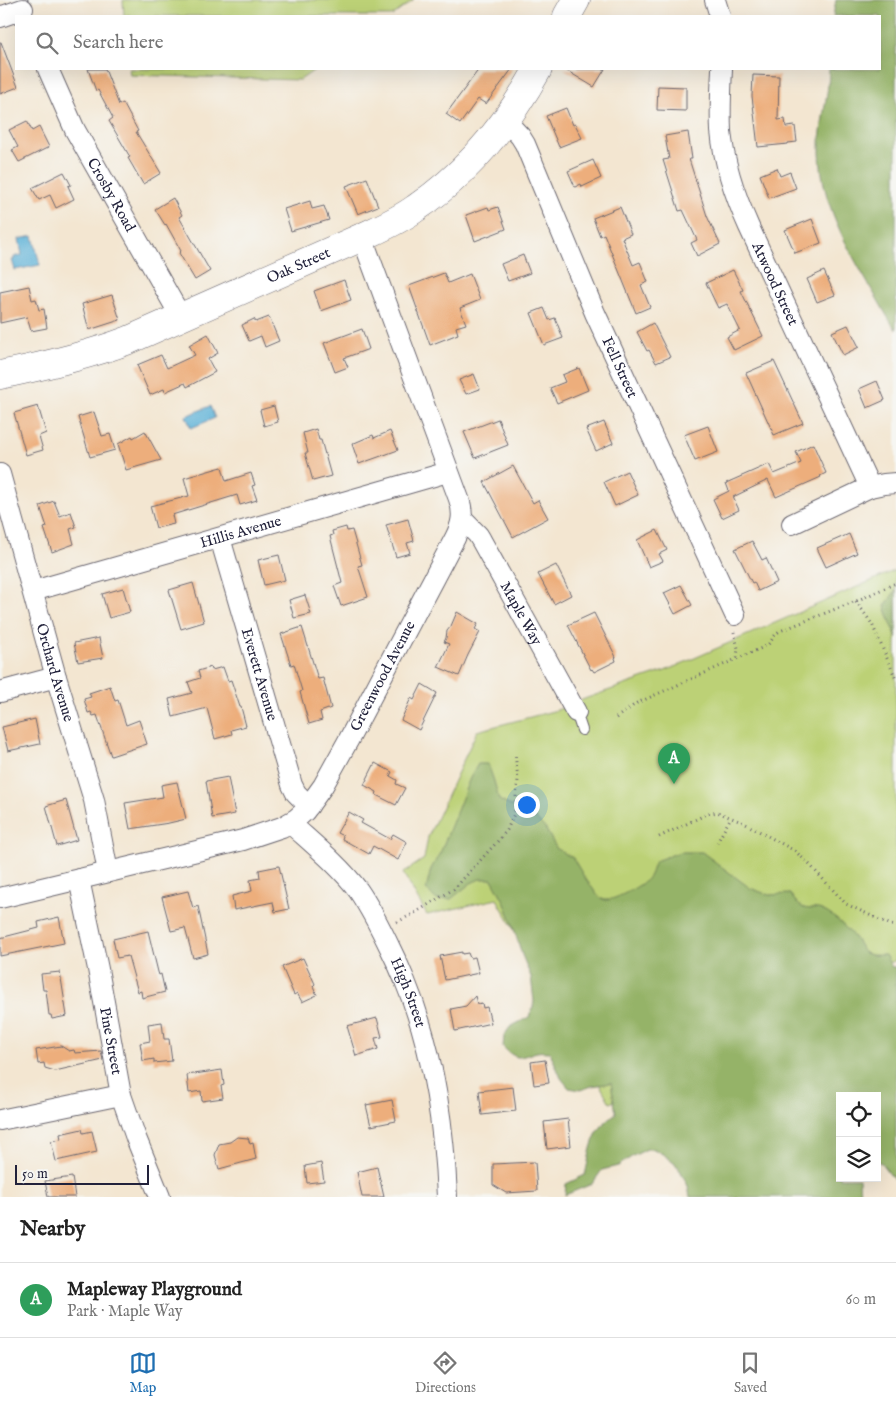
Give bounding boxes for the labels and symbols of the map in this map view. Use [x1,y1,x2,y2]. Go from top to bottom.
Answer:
street label: Crosby Road [83,155,140,236]
street label: Atwood Street [747,238,802,329]
street label: Oak Street [264,243,333,288]
street label: Fell Street [597,334,642,401]
street label: Hillis Avenue [198,511,284,553]
street label: Maple Way [496,578,546,649]
street label: Greenwood Avenue [346,618,420,735]
street label: Orchard Avenue [32,621,78,724]
street label: Everett Avenue [237,626,282,723]
pin: A [658,743,690,784]
your location [514,792,540,818]
street label: High Street [386,954,430,1030]
street label: Pine Street [95,1006,126,1076]
scale bar [15,1162,149,1185]

